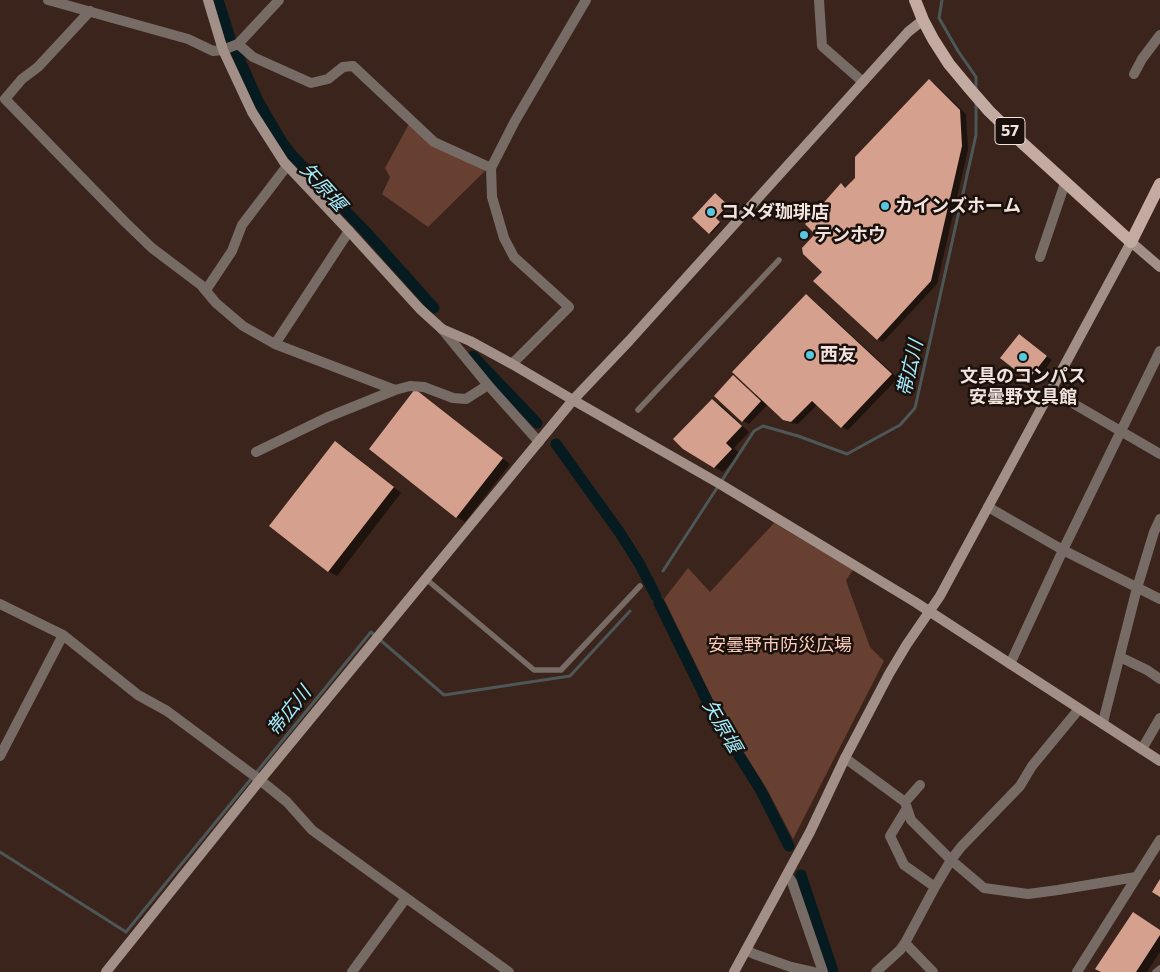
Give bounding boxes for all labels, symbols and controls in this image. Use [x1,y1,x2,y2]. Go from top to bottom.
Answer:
road number: 57 [995,118,1025,144]
water label: 矢原堰 [295,158,351,216]
place label: カインズホーム [895,195,1021,217]
marker: カインズホーム [879,200,891,212]
place label: コメダ珈琲店 [721,201,829,223]
marker: コメダ珈琲店 [705,206,717,218]
place label: テンホウ [814,224,886,246]
marker: テンホウ [798,229,810,241]
water label: 帯広川 [892,338,928,398]
place label: 西友 [820,344,856,366]
marker: 西友 [804,349,816,361]
marker: 文具のコンパス 安曇野文具館 [1017,351,1029,363]
place label: 文具のコンパス 安曇野文具館 [960,365,1086,408]
park label: 安曇野市防災広場 [708,634,852,656]
water label: 帯広川 [262,682,316,740]
water label: 矢原堰 [698,696,746,756]

